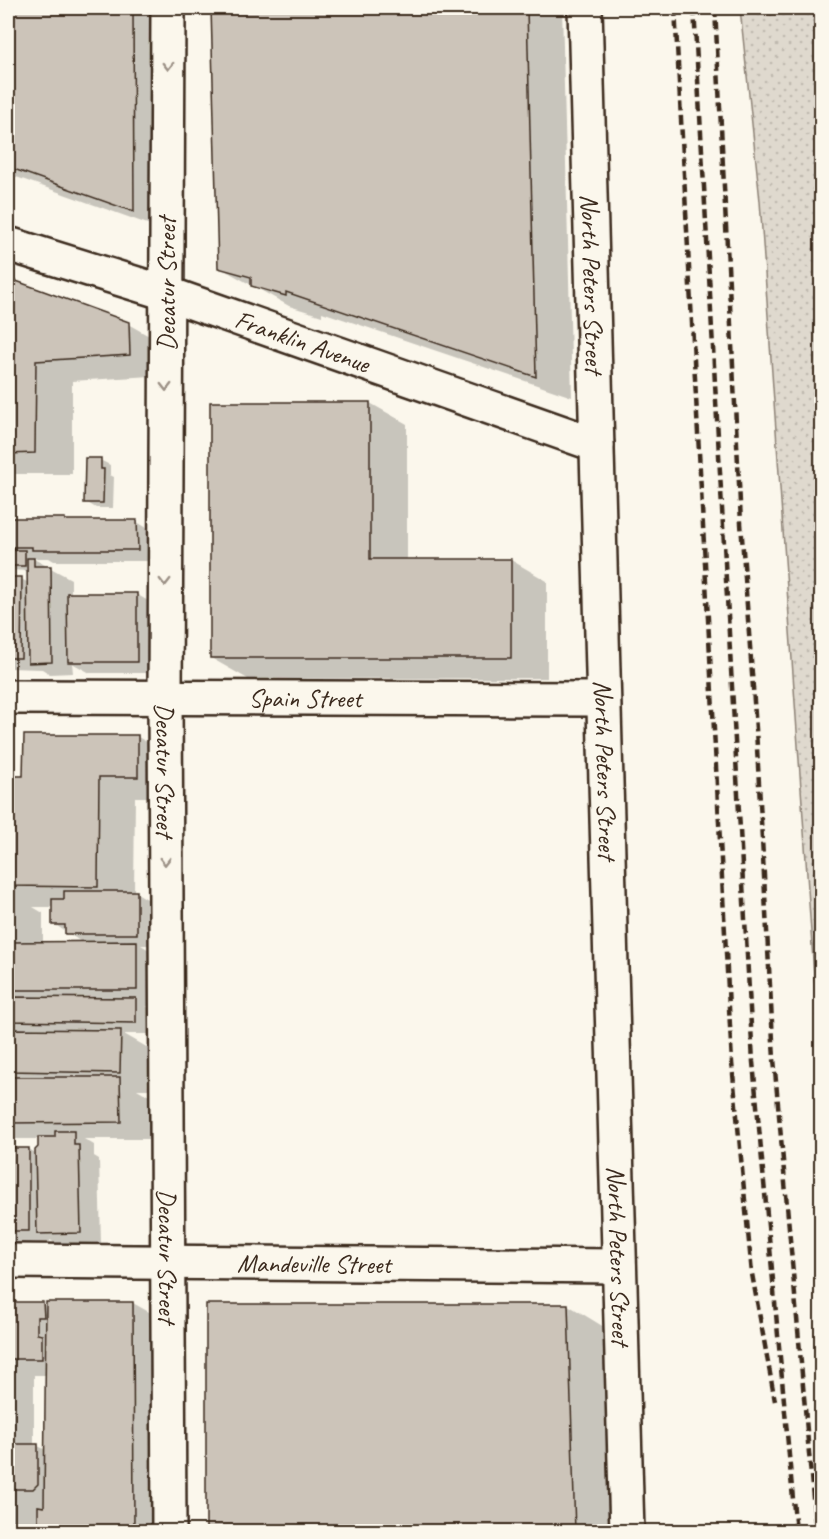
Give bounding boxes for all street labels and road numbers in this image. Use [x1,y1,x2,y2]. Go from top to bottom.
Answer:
street label: North Peters Street [574,194,612,377]
street label: Decatur Street [150,214,183,351]
street label: Franklin Avenue [231,302,375,380]
street label: North Peters Street [587,680,625,863]
street label: Spain Street [249,681,364,715]
street label: Decatur Street [149,703,182,840]
street label: North Peters Street [600,1165,638,1349]
street label: Decatur Street [151,1189,185,1326]
street label: Mandeville Street [237,1246,393,1281]

